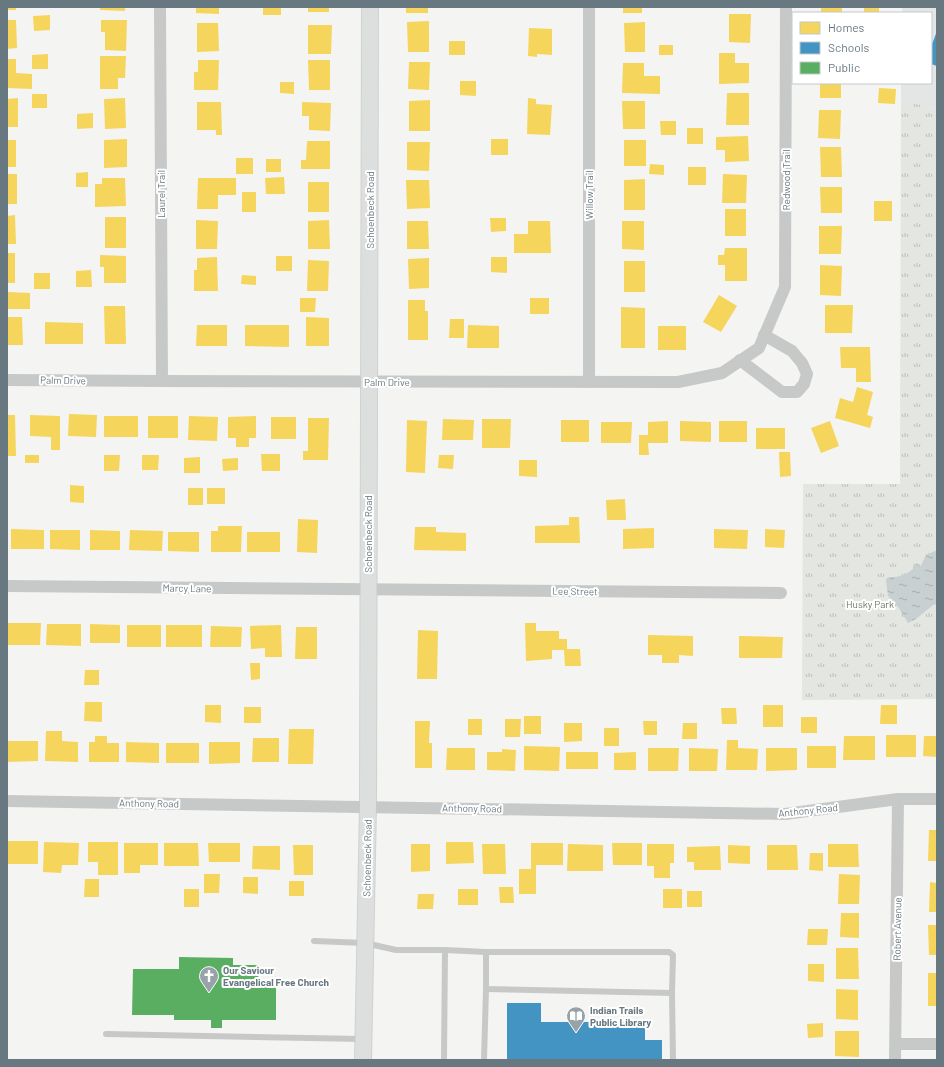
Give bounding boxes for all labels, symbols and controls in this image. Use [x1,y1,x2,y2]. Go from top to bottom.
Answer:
legend [792,12,932,84]
text: Homes [828,20,865,34]
text: Schools [828,40,869,54]
text: Public [828,60,860,74]
street label: Redwood Trail [780,149,792,211]
street label: Laurel Trail [155,170,167,218]
street label: Willow Trail [583,170,595,220]
street label: Schoenbeck Road [364,171,376,249]
street label: Palm Drive [40,374,86,386]
street label: Palm Drive [364,376,410,388]
street label: Schoenbeck Road [362,495,374,573]
street label: Marcy Lane [162,582,212,594]
street label: Lee Street [552,585,598,597]
park label: Husky Park [846,598,894,610]
street label: Anthony Road [119,796,179,810]
street label: Anthony Road [442,801,502,815]
street label: Anthony Road [778,801,838,819]
street label: Schoenbeck Road [360,819,374,897]
street label: Robert Avenue [890,897,904,961]
place label: Our Saviour Evangelical Free Church [223,964,329,988]
church icon: Our Saviour Evangelical Free Church [198,965,220,993]
place label: Indian Trails Public Library [590,1004,651,1028]
library icon: Indian Trails Public Library [565,1005,587,1033]

